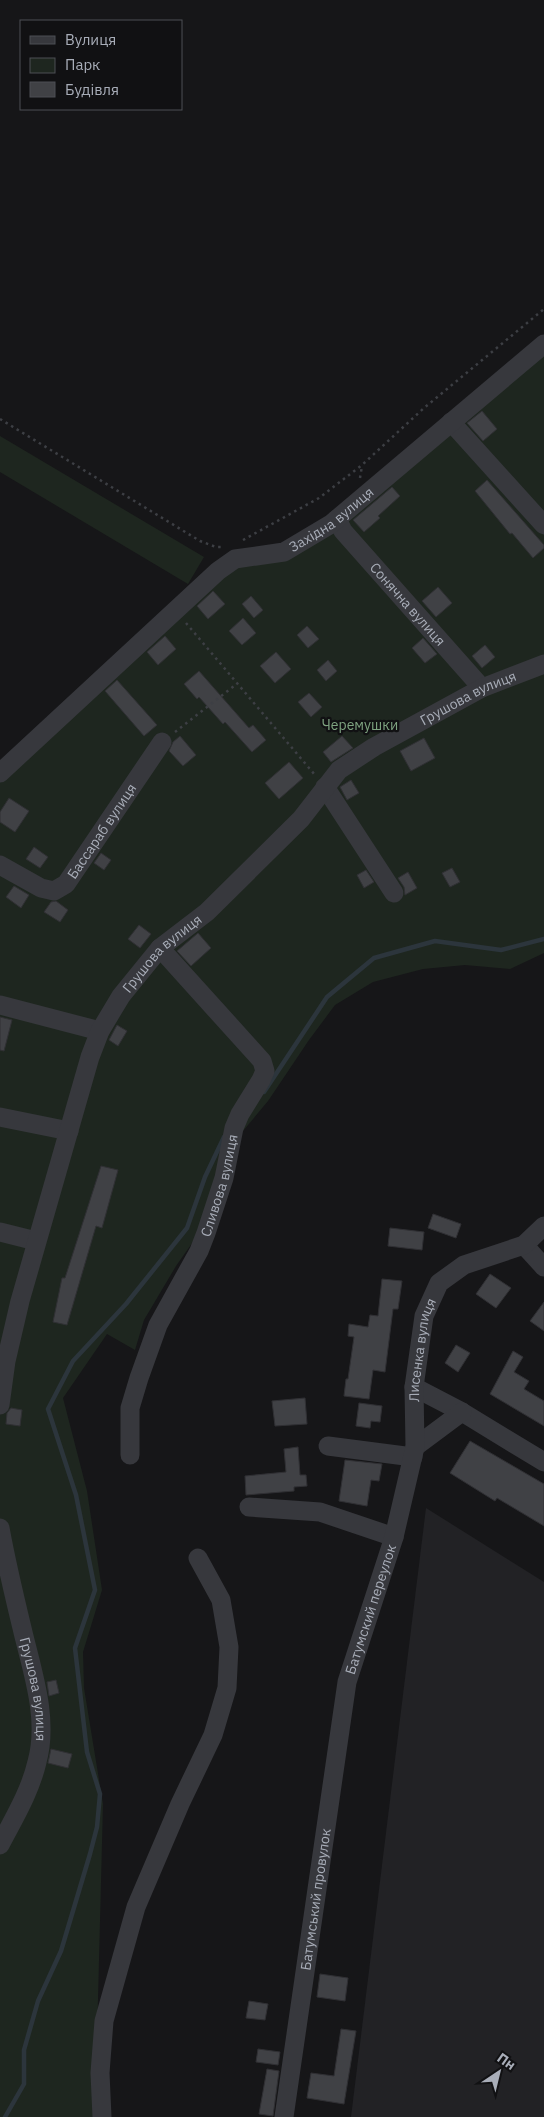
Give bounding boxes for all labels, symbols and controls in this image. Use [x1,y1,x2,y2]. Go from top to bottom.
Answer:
legend [20,20,182,110]
text: Вулиця [65,30,116,49]
text: Парк [65,55,100,74]
text: Будівля [65,80,119,99]
street label: Західна вулиця [286,483,377,556]
street label: Сонячна вулиця [366,559,449,649]
street label: Грушова вулиця [417,667,519,729]
park label: Черемушки [322,716,398,734]
street label: Бассараб вулиця [63,780,140,882]
street label: Грушова вулиця [118,910,205,996]
street label: Сливова вулиця [196,1133,242,1239]
street label: Лисенка вулиця [405,1295,440,1402]
street label: Батумский переулок [341,1542,400,1677]
street label: Грушова вулиця [16,1635,50,1742]
street label: Батумський провулок [296,1827,335,1972]
north arrow [474,2047,524,2097]
text: Пн [494,2049,519,2074]

